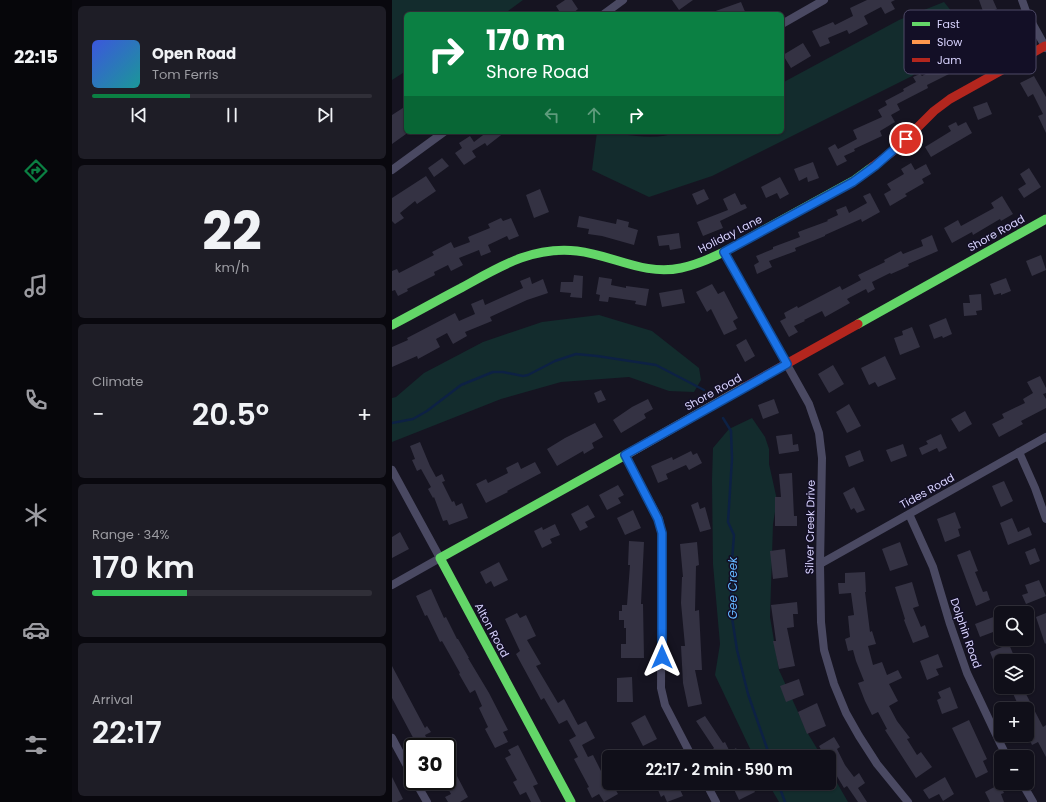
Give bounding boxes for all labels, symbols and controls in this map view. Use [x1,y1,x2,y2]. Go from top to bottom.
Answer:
legend [904,10,1036,74]
text: Fast [937,16,960,32]
text: 170 m [486,21,565,60]
icon: right [420,28,472,80]
text: Slow [937,34,962,50]
text: Open Road [152,43,236,64]
text: 22:15 [14,44,58,69]
text: Jam [937,52,962,68]
text: Shore Road [486,59,589,84]
text: Tom Ferris [152,65,219,84]
icon: previous [128,104,150,126]
icon: pause [221,104,243,126]
icon: next [314,104,336,126]
icon: left [541,104,563,126]
icon: ahead [583,104,605,126]
icon: right [625,104,647,126]
pin [889,122,923,156]
icon: arrive [895,128,917,150]
icon: directions [22,157,50,185]
text: 22 [202,195,262,268]
street label: Holiday Lane [695,211,765,257]
street label: Shore Road [965,211,1027,255]
text: km/h [215,258,249,277]
icon: music [22,272,50,300]
street label: Shore Road [682,370,744,414]
text: Climate [92,372,143,391]
icon: phone [22,386,50,414]
text: 20.5° [192,393,269,436]
text: − [92,399,104,430]
text: + [357,399,372,430]
street label: Tides Road [897,469,957,513]
street label: Silver Creek Drive [801,480,819,574]
icon: climate [22,501,50,529]
text: Range · 34% [92,525,169,544]
text: 170 km [92,546,195,589]
water label: Gee Creek [724,556,741,619]
street label: Dolphin Road [947,596,985,670]
street label: Alton Road [471,600,513,660]
map controls [994,606,1034,790]
button: search [994,606,1034,646]
icon: car [22,616,50,644]
position arrow [641,636,683,678]
button: layers [994,654,1034,694]
text: Arrival [92,690,133,709]
button: + [994,702,1034,742]
text: 22:17 [92,711,162,754]
icon: filters [22,731,50,759]
speed limit sign: 30 [404,738,456,790]
button: − [994,750,1034,790]
text: 22:17 · 2 min · 590 m [645,759,793,780]

